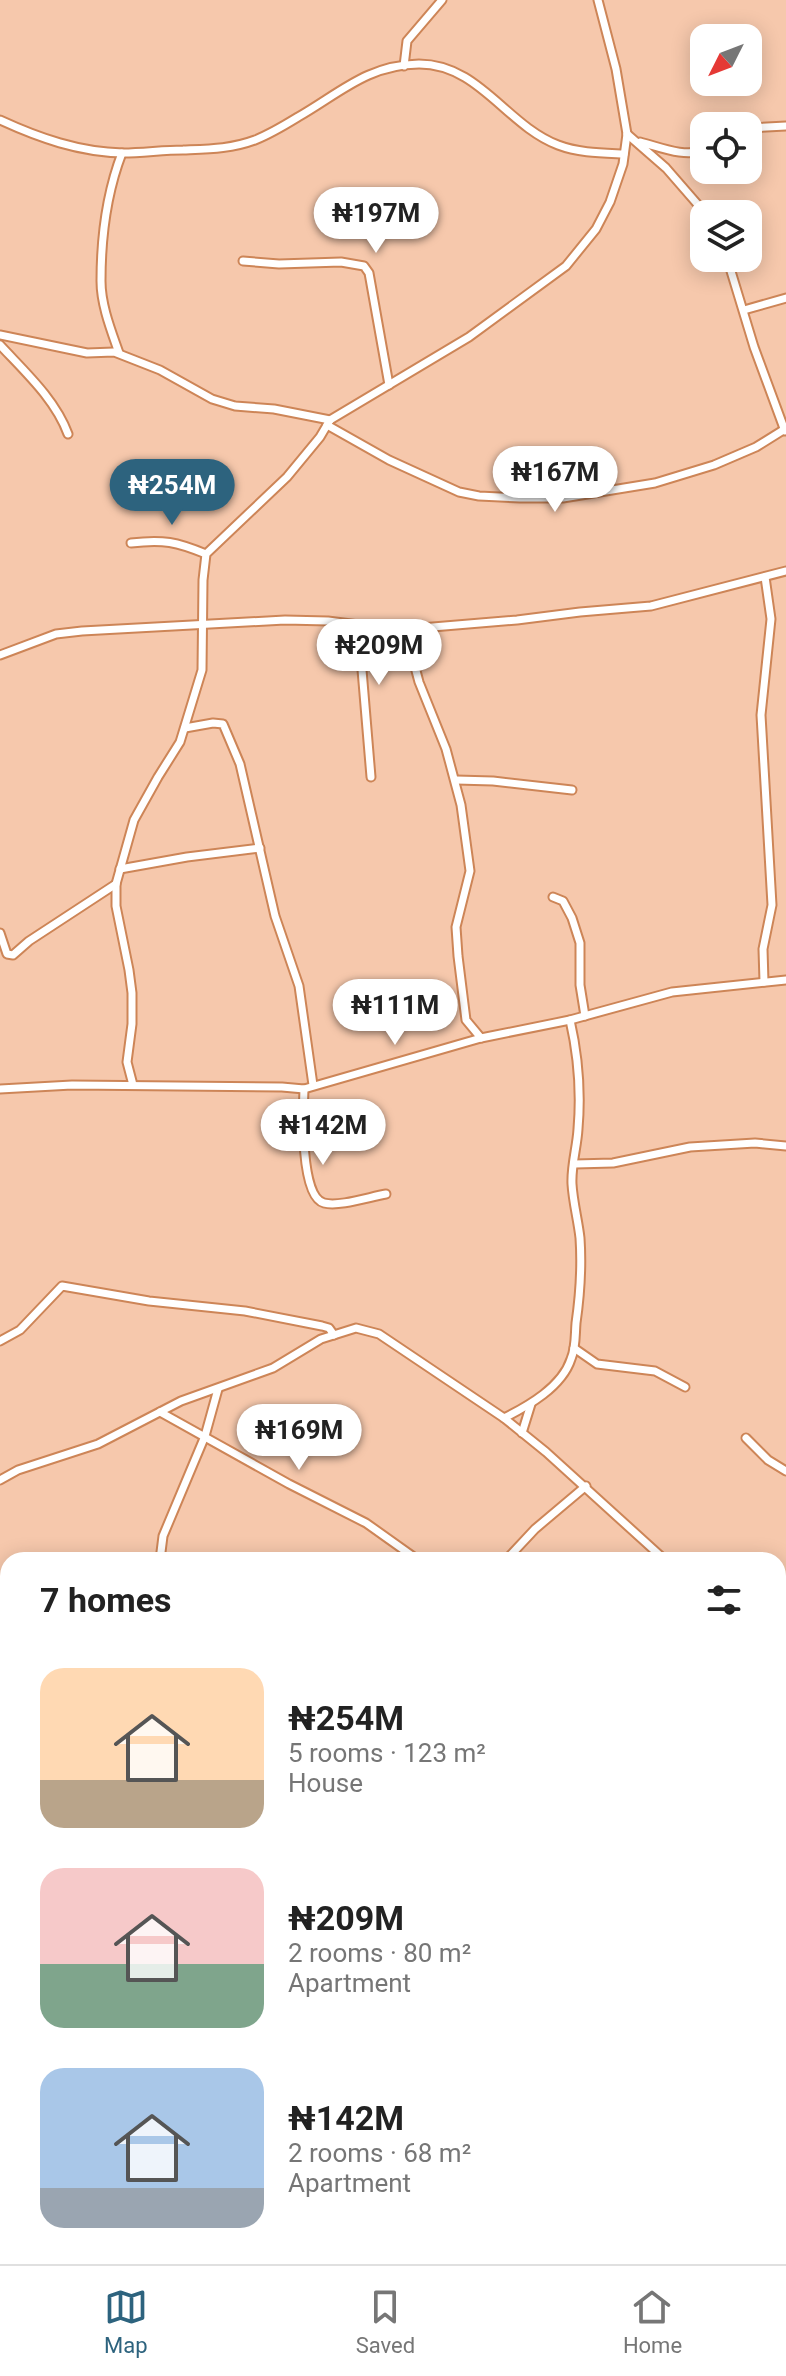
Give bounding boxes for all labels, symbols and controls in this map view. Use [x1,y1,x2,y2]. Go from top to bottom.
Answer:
north arrow [690,24,762,96]
map controls [690,24,762,272]
button: locate [690,112,762,184]
pin: ₦197M [320,187,432,255]
text: ₦197M [332,198,420,228]
button: layers [690,200,762,272]
pin: ₦167M [499,446,611,514]
text: ₦167M [511,457,599,487]
pin: ₦254M [116,459,228,527]
text: ₦254M [128,470,216,500]
pin: ₦209M [323,619,435,687]
text: ₦209M [335,630,423,660]
pin: ₦111M [339,979,451,1047]
text: ₦111M [351,990,439,1020]
pin: ₦142M [267,1099,379,1167]
text: ₦142M [279,1110,367,1140]
pin: ₦169M [243,1404,355,1472]
text: ₦169M [255,1415,343,1445]
icon: filters [702,1578,746,1622]
text: 7 homes [40,1580,171,1620]
text: ₦254M [288,1698,404,1738]
icon: home [104,1700,200,1796]
text: 5 rooms · 123 m² [288,1738,486,1768]
text: House [288,1768,363,1798]
text: ₦209M [288,1898,404,1938]
icon: home [104,1900,200,1996]
text: 2 rooms · 80 m² [288,1938,471,1968]
text: Apartment [288,1968,411,1998]
text: ₦142M [288,2098,404,2138]
icon: home [104,2100,200,2196]
text: 2 rooms · 68 m² [288,2138,471,2168]
text: Apartment [288,2168,411,2198]
tab: Map [104,2285,148,2358]
tab: Saved [356,2285,415,2358]
tab: Home [623,2285,682,2358]

